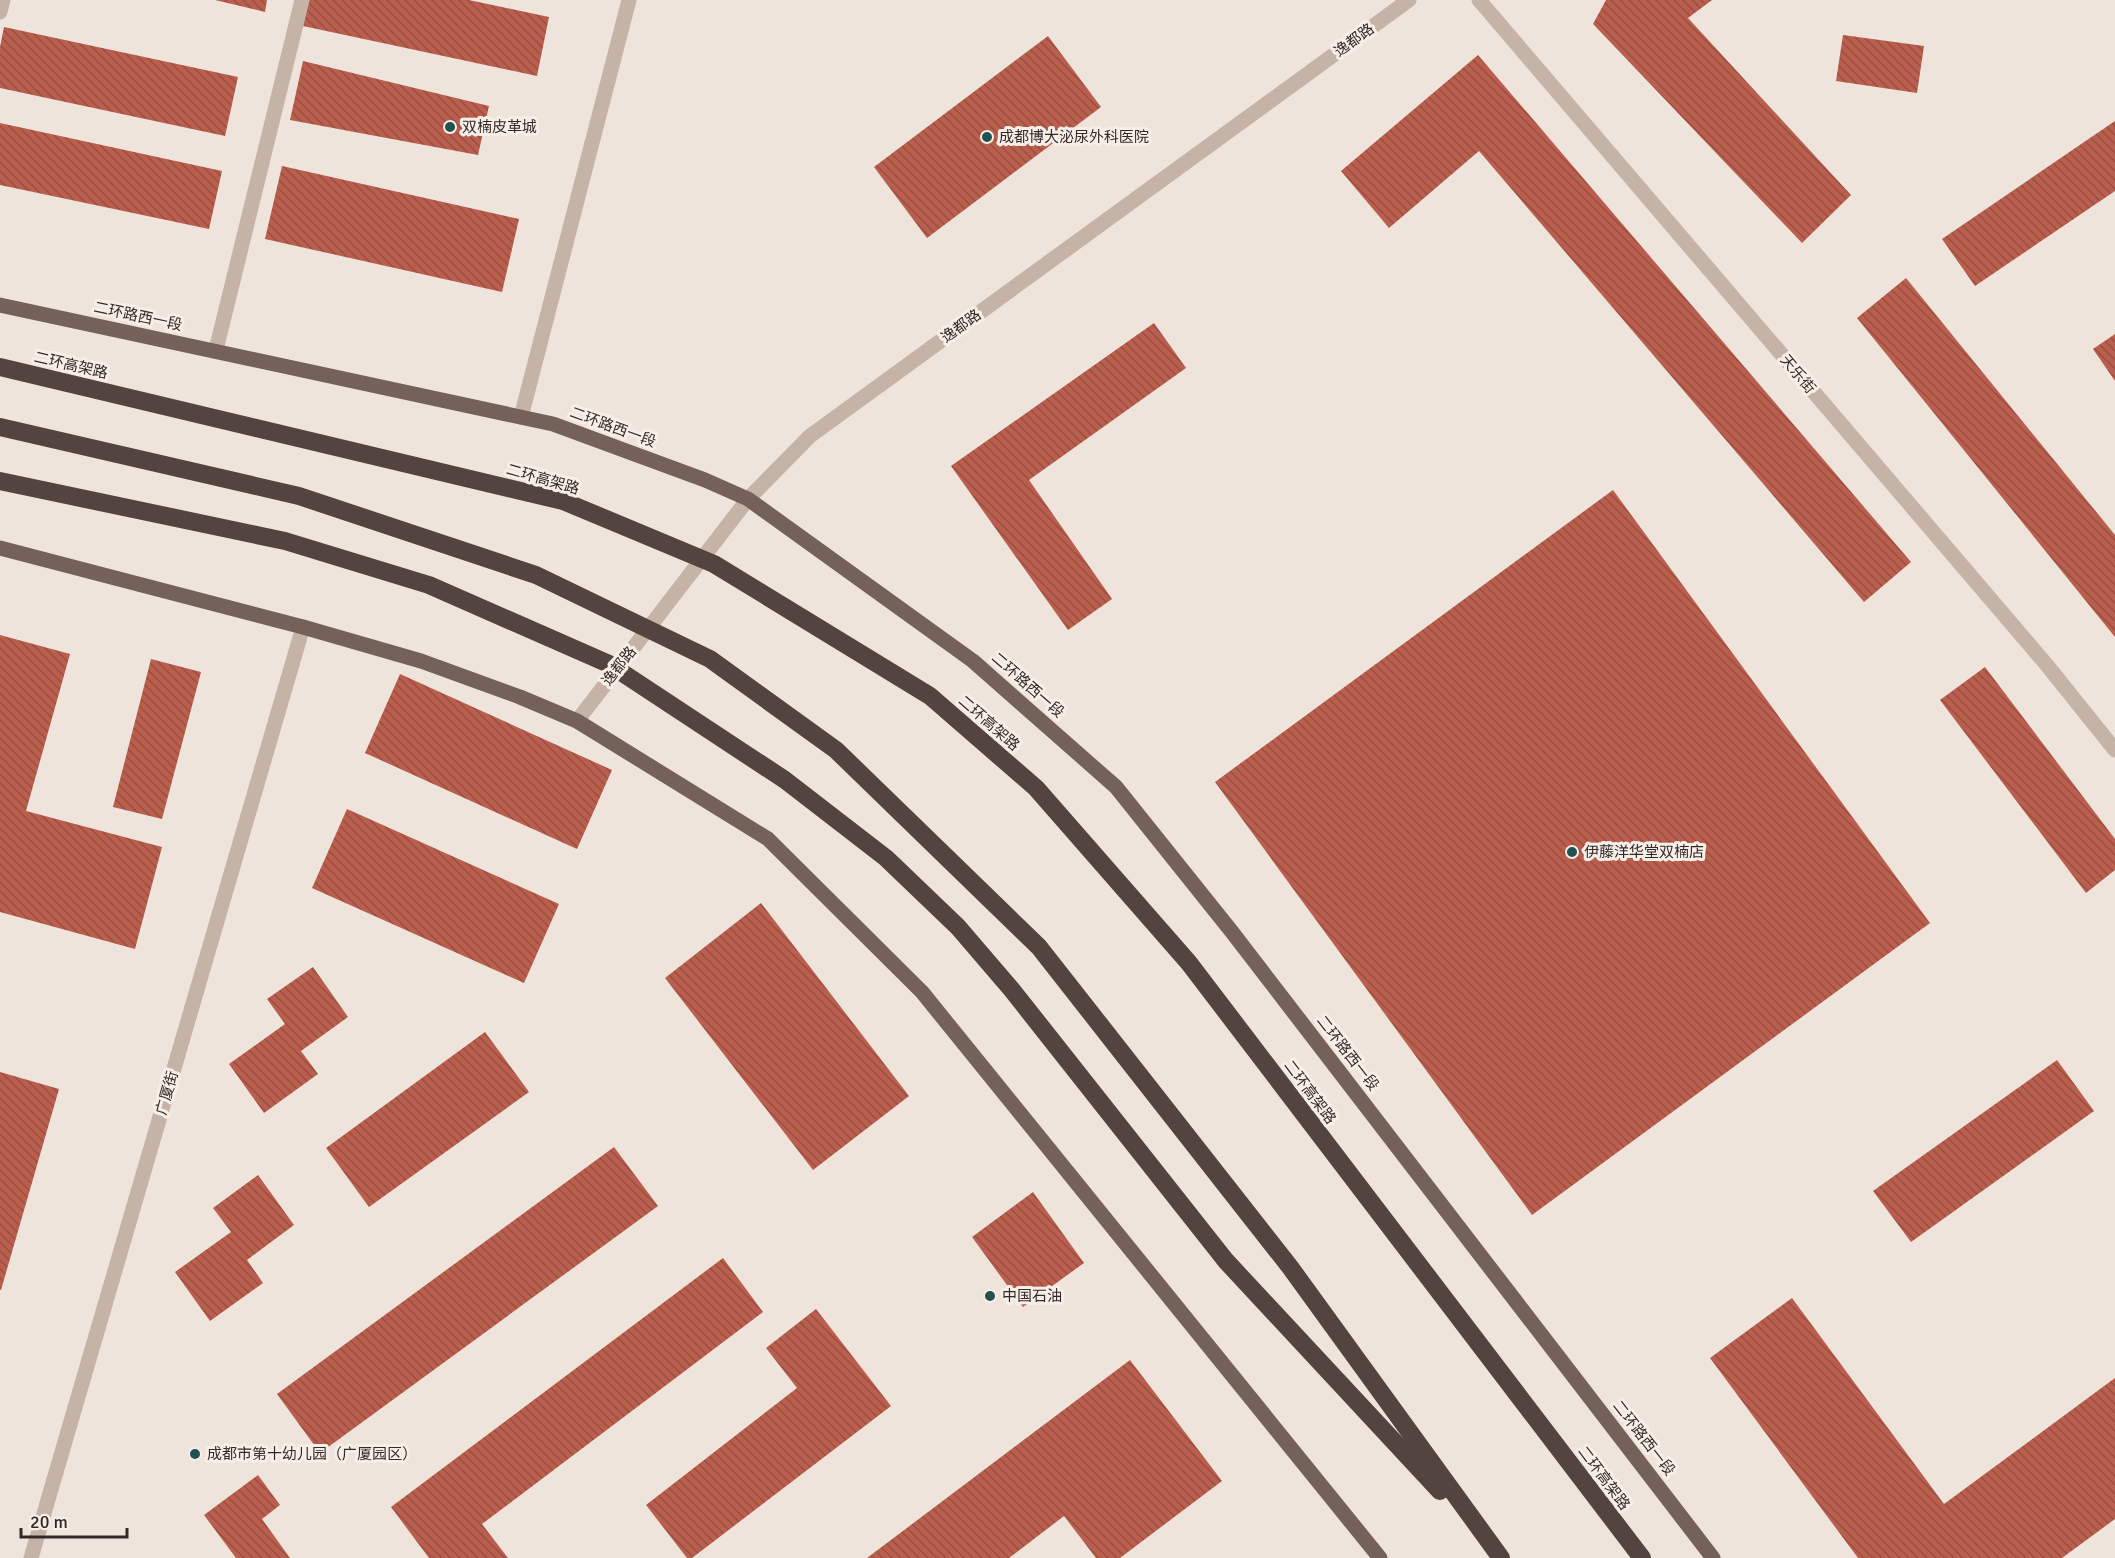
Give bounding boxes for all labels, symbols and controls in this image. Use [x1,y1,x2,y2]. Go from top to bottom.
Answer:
street label: 逸都路 [1331,19,1377,61]
place label: 双楠皮革城 [462,118,537,136]
marker: 双楠皮革城 [443,120,457,134]
place label: 成都博大泌尿外科医院 [999,128,1149,146]
marker: 成都博大泌尿外科医院 [980,130,994,144]
street label: 二环路西一段 [92,298,184,334]
street label: 逸都路 [938,305,984,347]
street label: 二环高架路 [32,348,110,382]
street label: 天乐街 [1777,351,1819,397]
street label: 二环路西一段 [568,403,658,451]
street label: 二环高架路 [504,460,582,498]
street label: 逸都路 [598,643,640,689]
street label: 二环路西一段 [988,649,1068,721]
street label: 二环高架路 [955,692,1023,754]
place label: 伊藤洋华堂双楠店 [1584,843,1704,861]
marker: 伊藤洋华堂双楠店 [1565,845,1579,859]
street label: 二环路西一段 [1313,1012,1383,1094]
street label: 二环高架路 [1280,1057,1340,1127]
street label: 广厦街 [152,1069,182,1117]
place label: 中国石油 [1002,1287,1062,1305]
marker: 中国石油 [983,1289,997,1303]
street label: 二环路西一段 [1609,1397,1679,1479]
street label: 二环高架路 [1574,1443,1634,1513]
place label: 成都市第十幼儿园（广厦园区） [207,1445,417,1463]
marker: 成都市第十幼儿园（广厦园区） [188,1447,202,1461]
scale bar [21,1501,128,1539]
text: 20 m [30,1511,68,1533]

